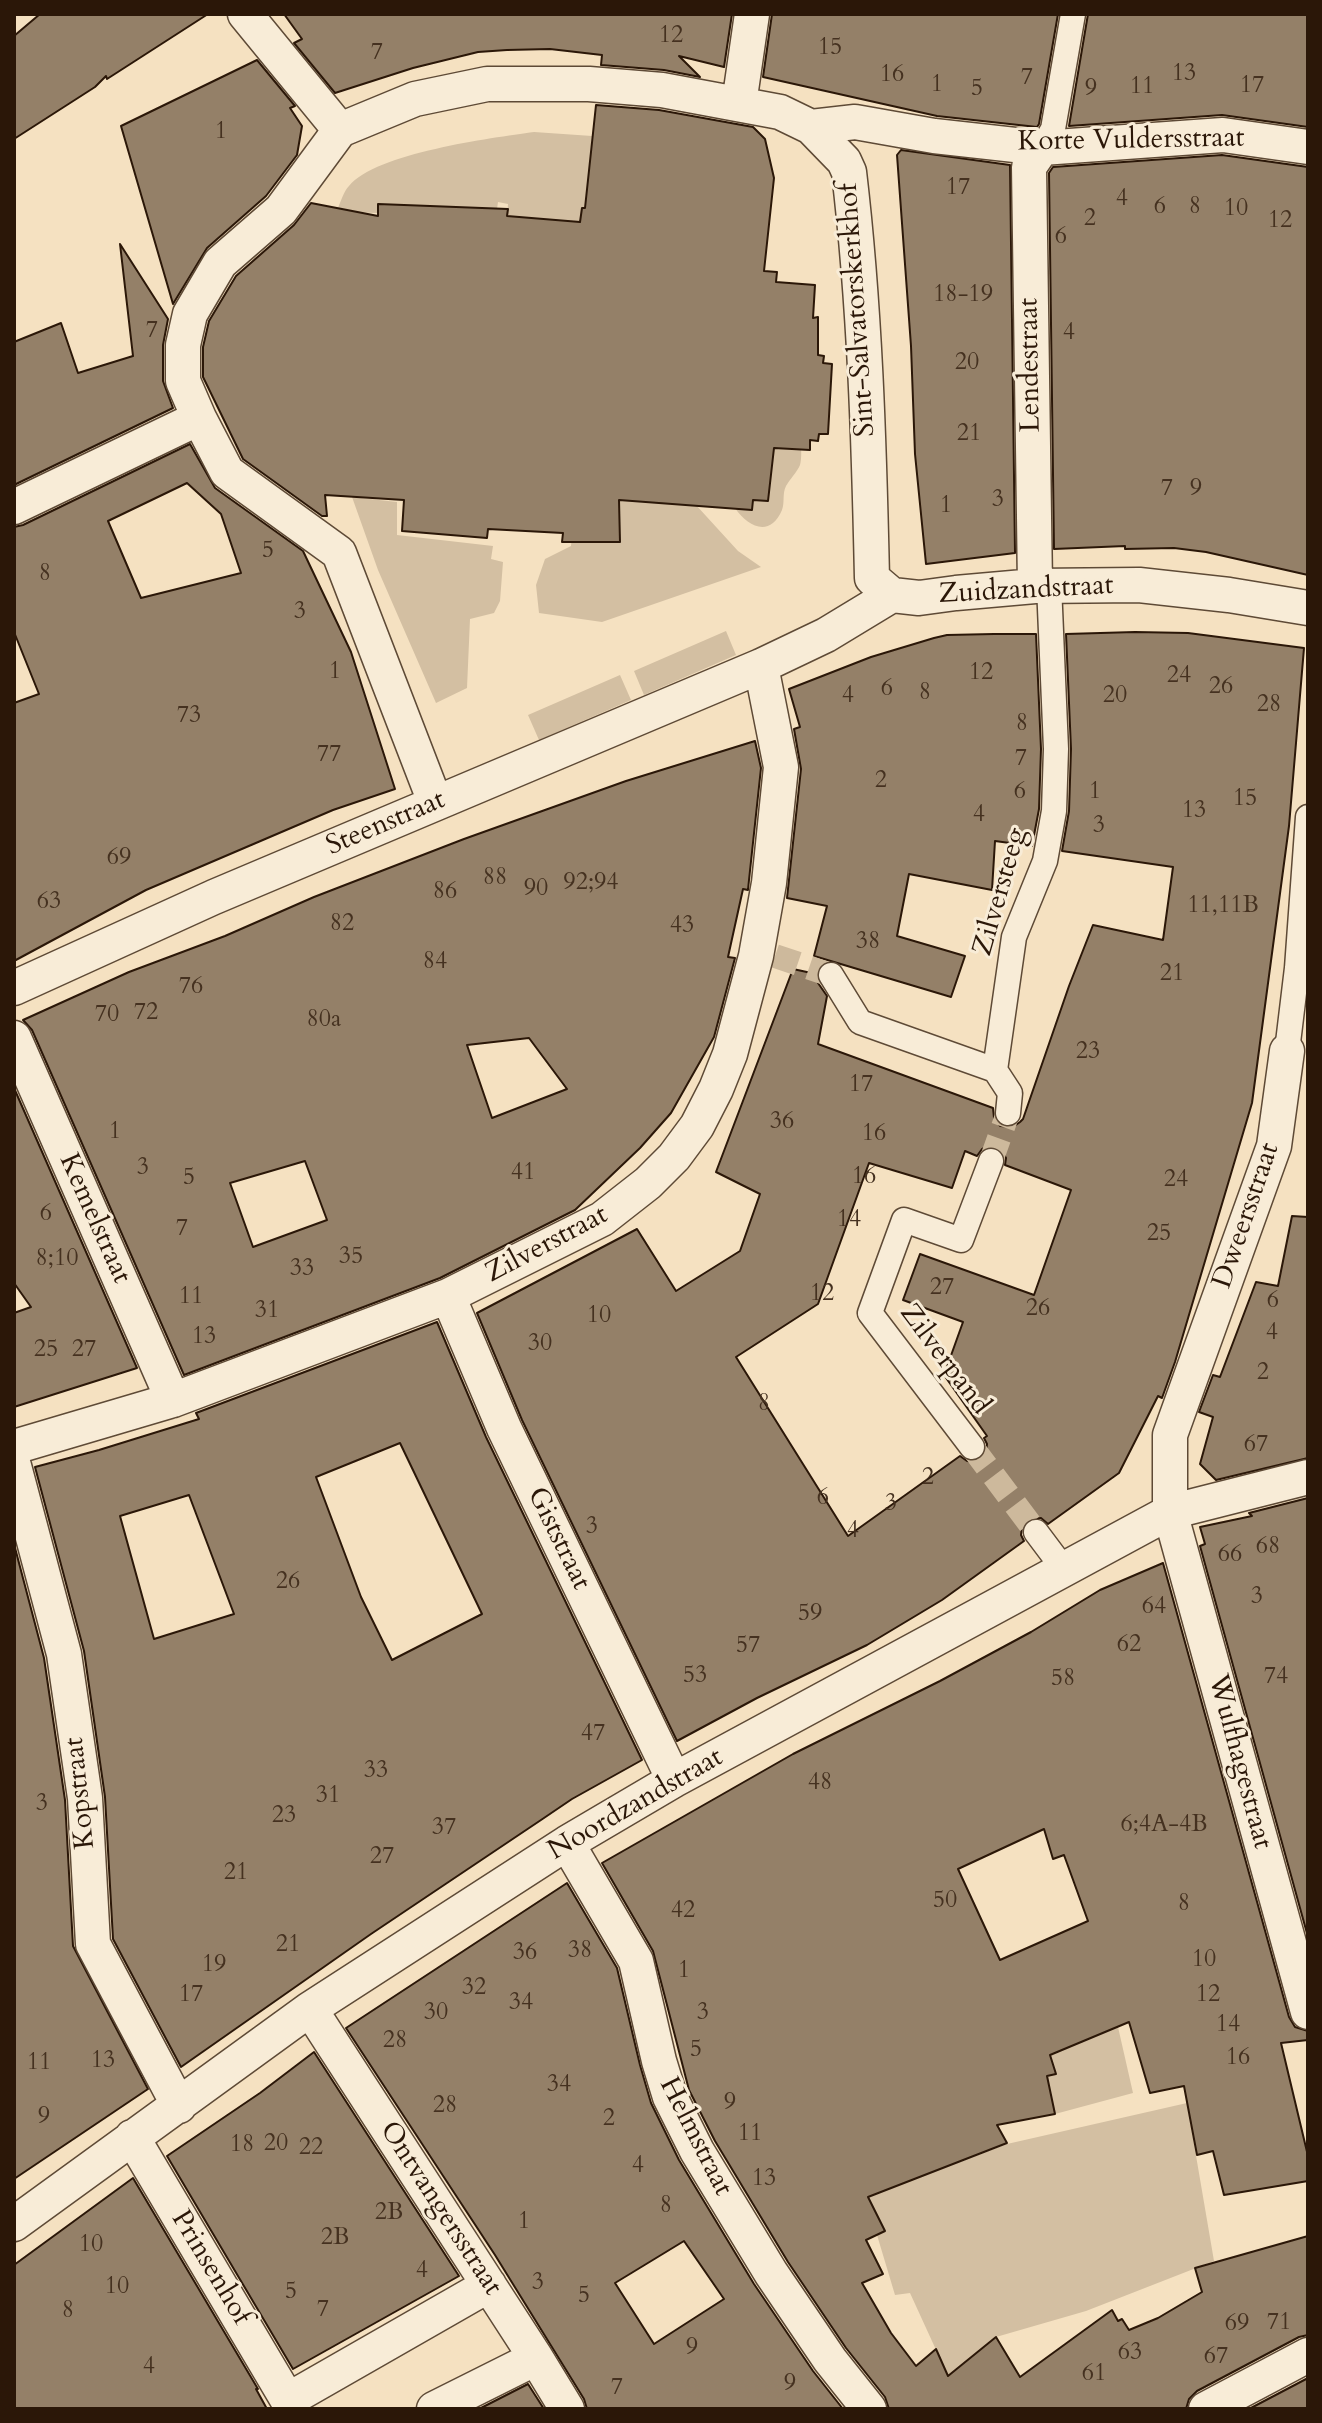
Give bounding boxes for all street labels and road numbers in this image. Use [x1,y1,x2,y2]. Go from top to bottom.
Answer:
street label: Korte Vuldersstraat [1017,122,1245,160]
street label: Sint-Salvatorskerkhof [832,182,884,438]
street label: Lendestraat [1013,297,1049,433]
street label: Zuidzandstraat [938,570,1114,612]
street label: Steenstraat [322,784,450,864]
street label: Zilversteeg [967,824,1035,960]
street label: Dweersstraat [1206,1139,1288,1293]
street label: Kemelstraat [50,1149,138,1289]
street label: Zilverstraat [480,1199,614,1291]
street label: Zilverpand [892,1298,996,1422]
street label: Giststraat [519,1482,597,1596]
street label: Wulfhagestraat [1200,1671,1278,1853]
street label: Kopstraat [58,1735,104,1851]
street label: Noordzandstraat [543,1741,729,1869]
street label: Helmstraat [651,2072,739,2202]
street label: Ontvangersstraat [371,2116,509,2302]
street label: Prinsenhof [163,2205,257,2331]

